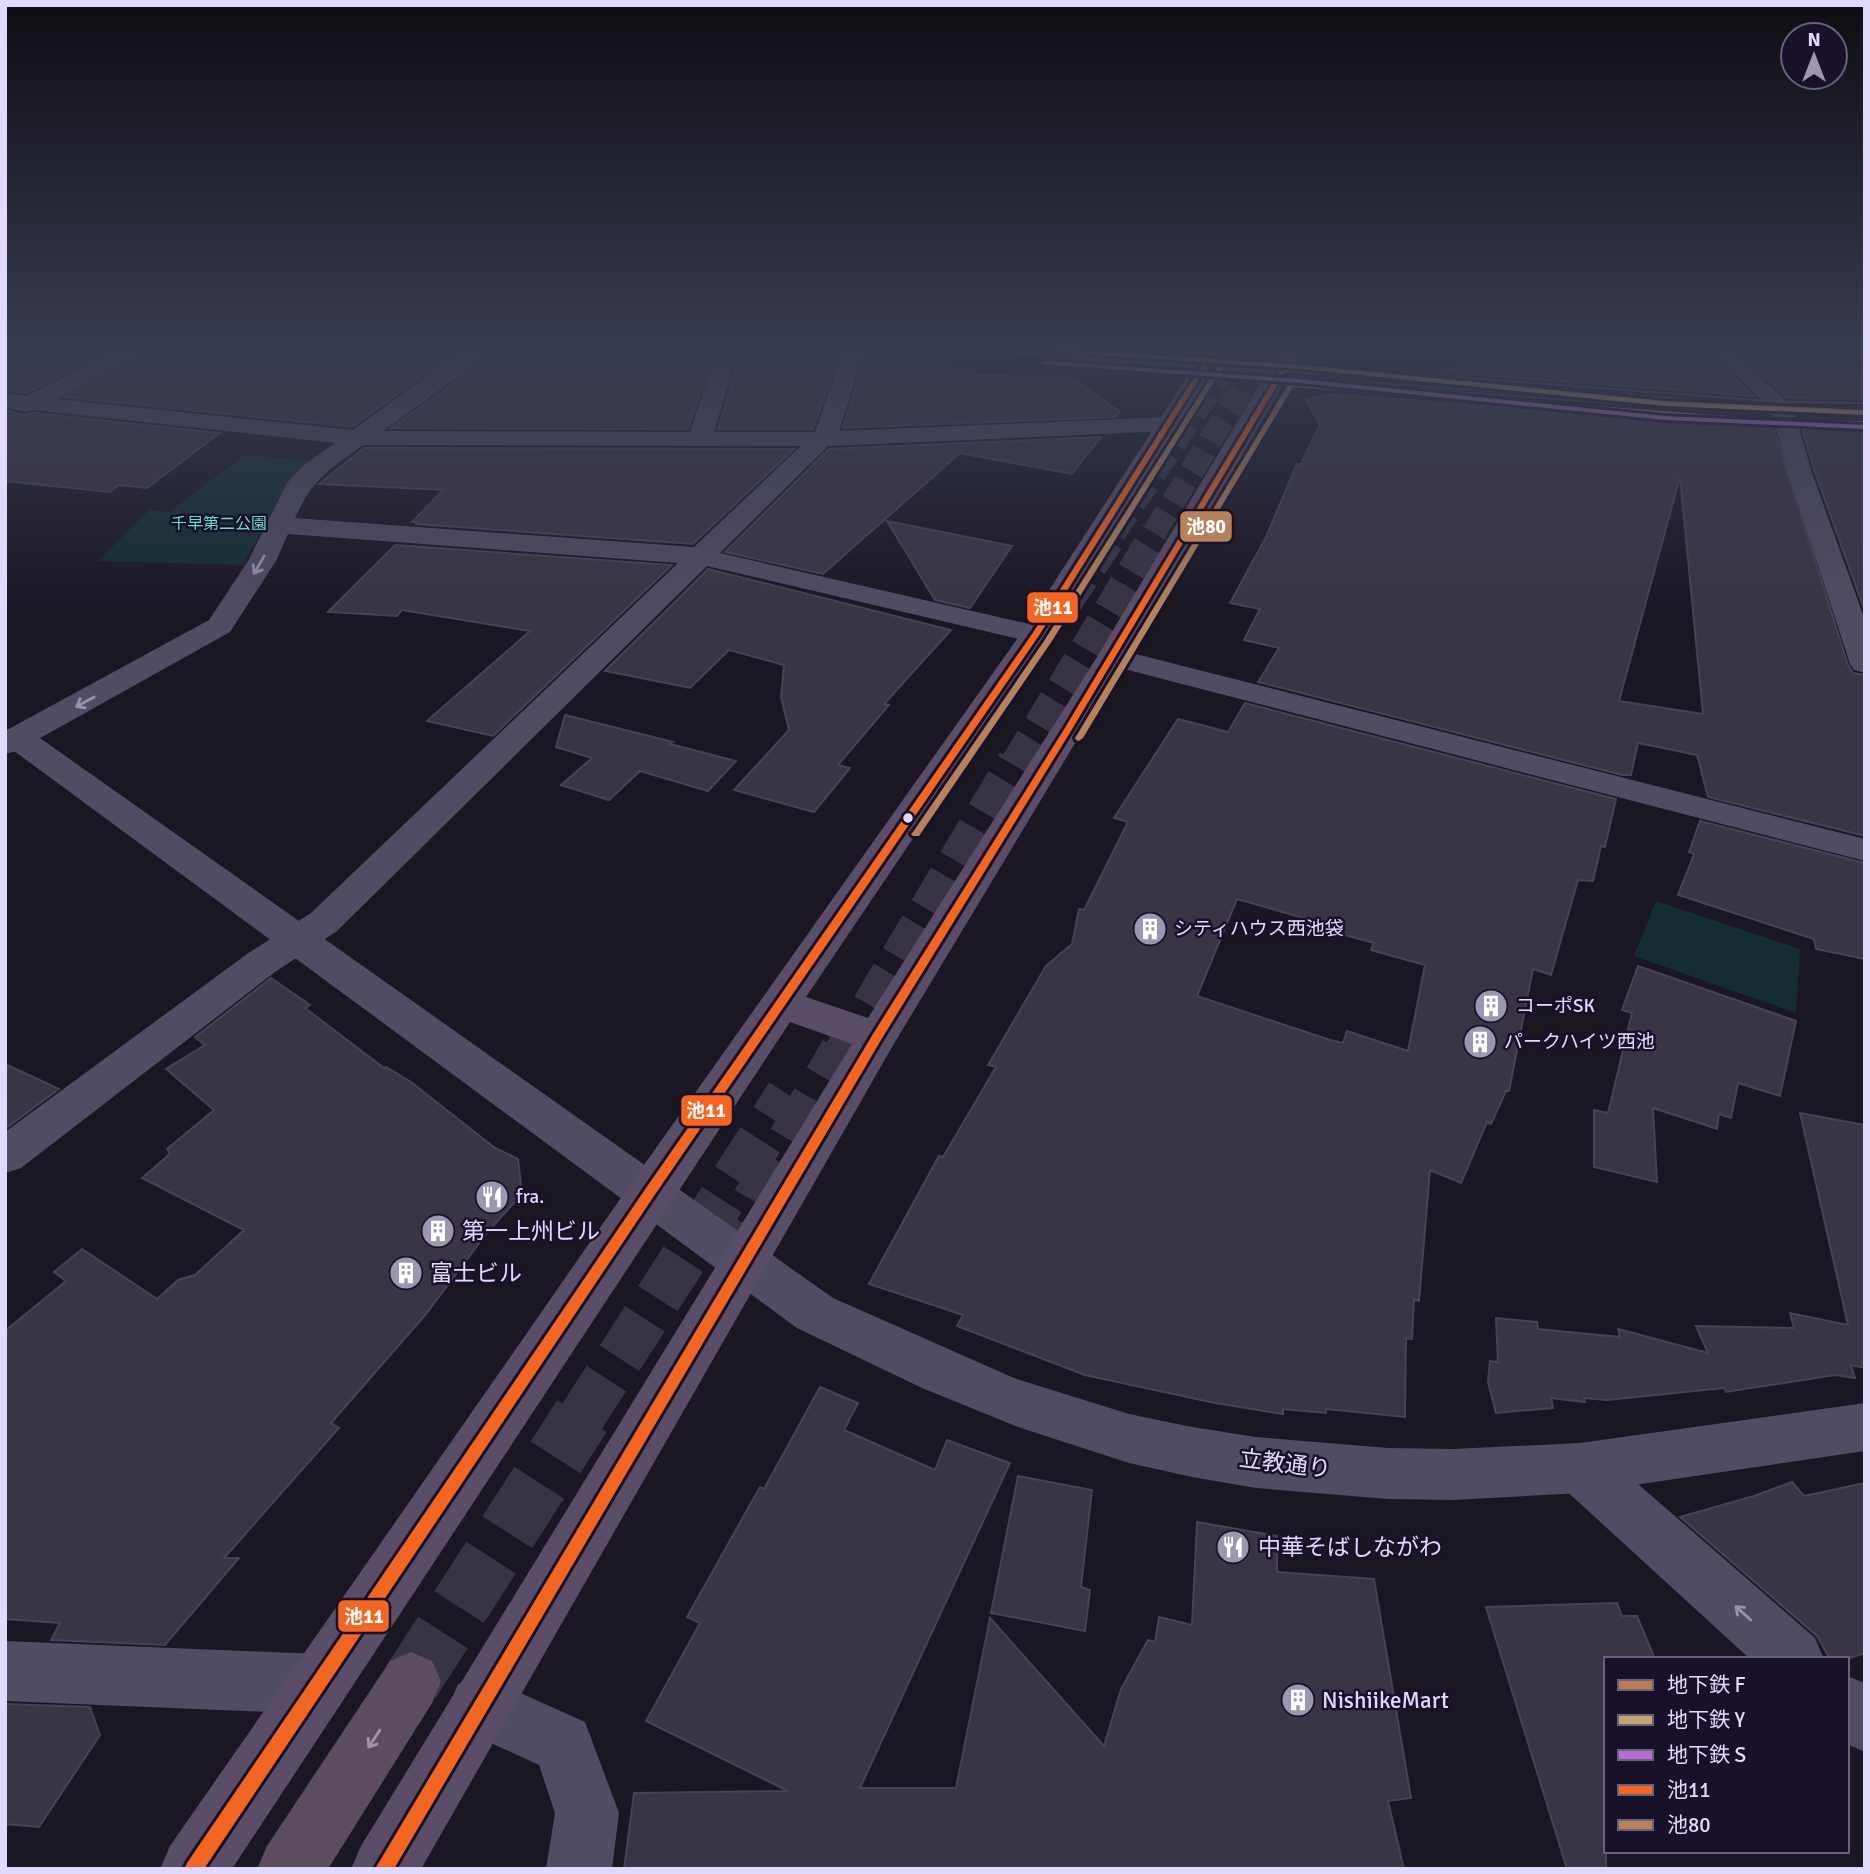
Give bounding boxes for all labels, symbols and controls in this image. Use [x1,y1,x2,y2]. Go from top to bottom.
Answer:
north arrow [1779,21,1849,91]
text: N [1807,28,1821,52]
line badge: 池80 [1179,510,1233,543]
park label: 千早第二公園 [171,514,267,534]
text: 池80 [1186,515,1226,539]
one-way arrow [251,554,265,574]
line badge: 池11 [1026,591,1079,624]
text: 池11 [1033,596,1073,620]
one-way arrow [75,696,96,709]
unlabelled marker [901,811,915,825]
building icon: シティハウス西池袋 [1131,910,1169,948]
place label: シティハウス西池袋 [1174,917,1344,941]
building icon: コーポSK [1472,987,1510,1025]
place label: コーポSK [1516,994,1596,1018]
building icon: パークハイツ西池 [1461,1023,1499,1061]
place label: パークハイツ西池 [1504,1030,1655,1054]
line badge: 池11 [680,1094,733,1127]
text: 池11 [686,1099,726,1123]
restaurant icon: fra. [473,1178,511,1216]
place label: fra. [516,1185,544,1209]
building icon: 第一上州ビル [419,1212,457,1250]
place label: 第一上州ビル [462,1217,600,1246]
building icon: 富士ビル [387,1254,425,1292]
place label: 富士ビル [430,1259,522,1288]
street label: 立教通り [1238,1444,1332,1484]
restaurant icon: 中華そばしながわ [1214,1528,1252,1566]
place label: 中華そばしながわ [1258,1533,1442,1562]
line badge: 池11 [337,1599,390,1633]
text: 池11 [344,1605,384,1629]
one-way arrow [1735,1606,1753,1622]
legend [1604,1657,1849,1853]
text: 地下鉄 F [1667,1672,1746,1698]
building icon: NishiikeMart [1279,1681,1317,1719]
place label: NishiikeMart [1322,1686,1449,1715]
text: 地下鉄 Y [1667,1707,1746,1733]
one-way arrow [366,1729,381,1748]
text: 地下鉄 S [1667,1742,1746,1768]
text: 池11 [1667,1777,1711,1803]
text: 池80 [1667,1812,1711,1838]

